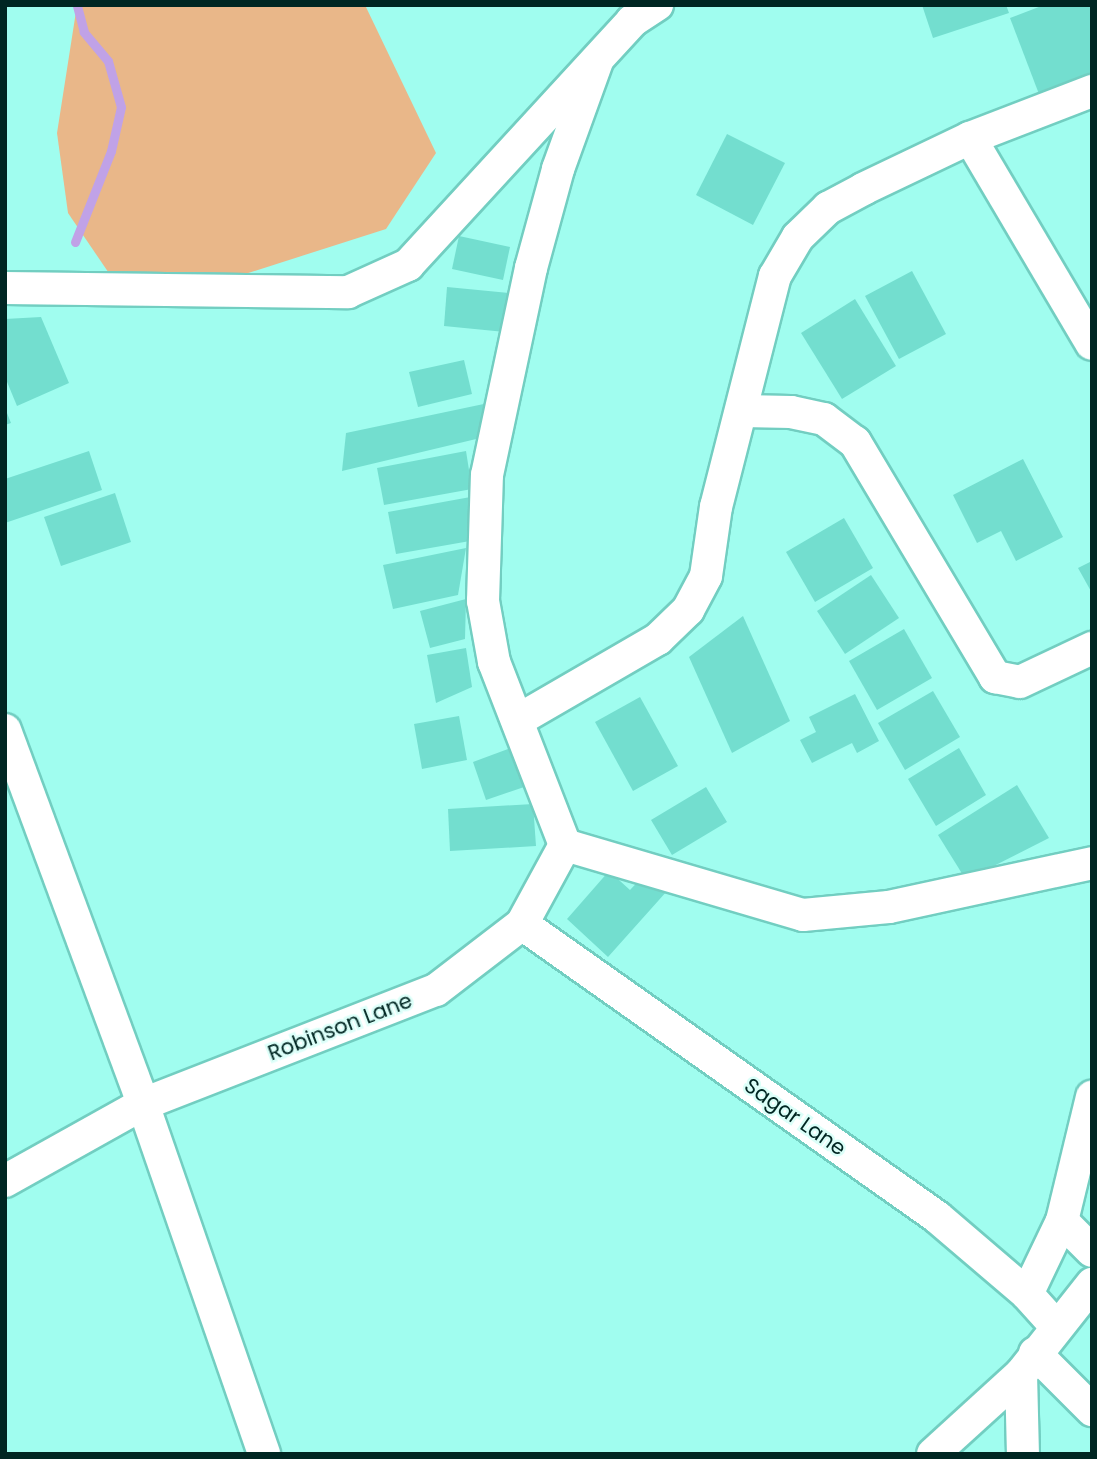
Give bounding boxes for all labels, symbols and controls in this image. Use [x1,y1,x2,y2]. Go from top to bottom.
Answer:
street label: Robinson Lane [264,988,416,1066]
street label: Sagar Lane [739,1073,851,1161]

